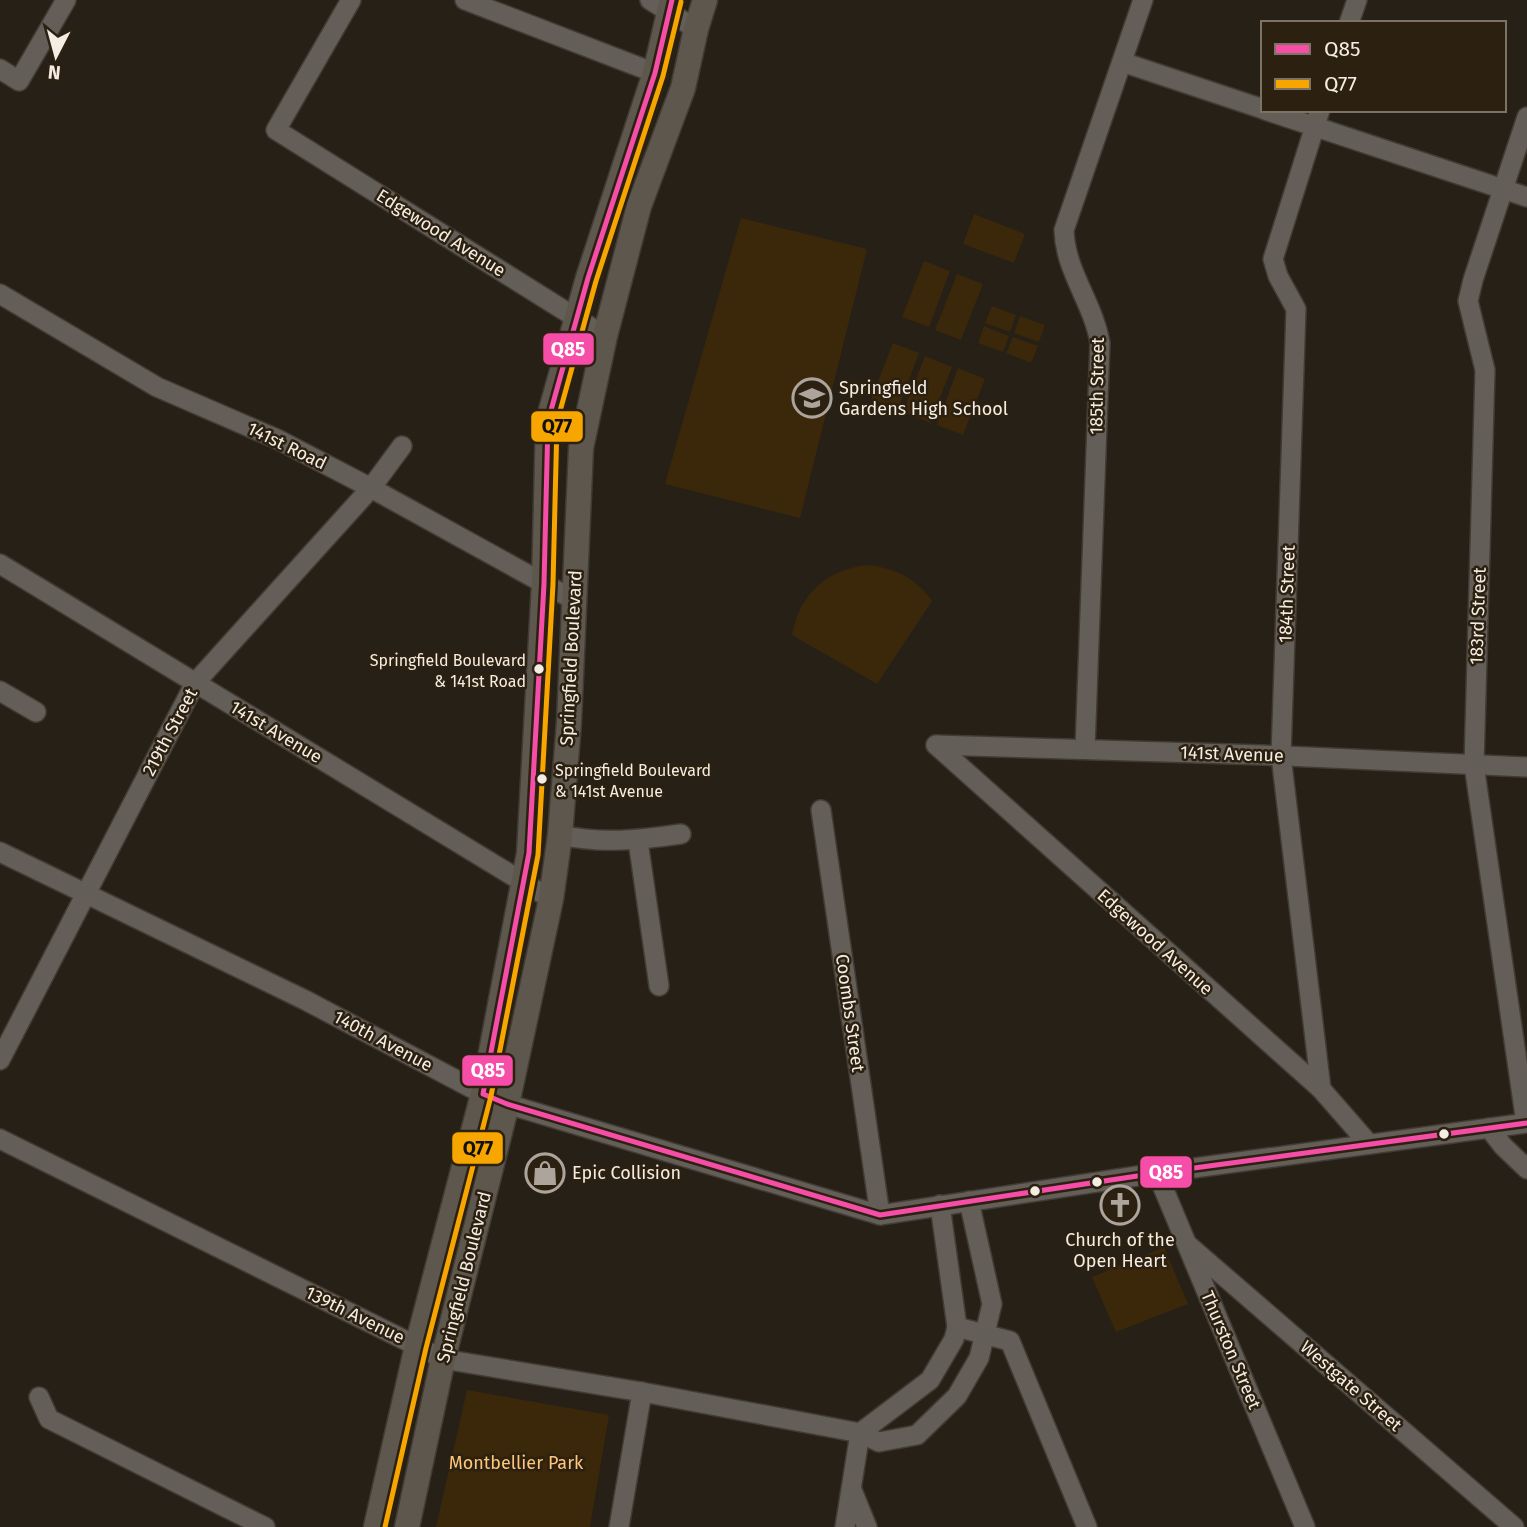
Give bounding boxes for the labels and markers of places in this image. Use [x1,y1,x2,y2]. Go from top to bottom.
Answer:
school or university icon: Springfield Gardens High School [791,377,833,419]
place label: Springfield Gardens High School [839,377,1008,420]
place label: Springfield Boulevard & 141st Road [370,651,526,691]
marker: Springfield Boulevard & 141st Road [532,662,546,676]
place label: Springfield Boulevard & 141st Avenue [555,761,711,801]
marker: Springfield Boulevard & 141st Avenue [535,772,549,786]
unlabelled marker [1437,1127,1451,1141]
shop icon: Epic Collision [524,1152,566,1194]
place label: Epic Collision [572,1162,681,1184]
unlabelled marker [1090,1175,1104,1189]
unlabelled marker [1028,1184,1042,1198]
church icon: Church of the Open Heart [1099,1184,1141,1226]
place label: Church of the Open Heart [1065,1229,1175,1272]

